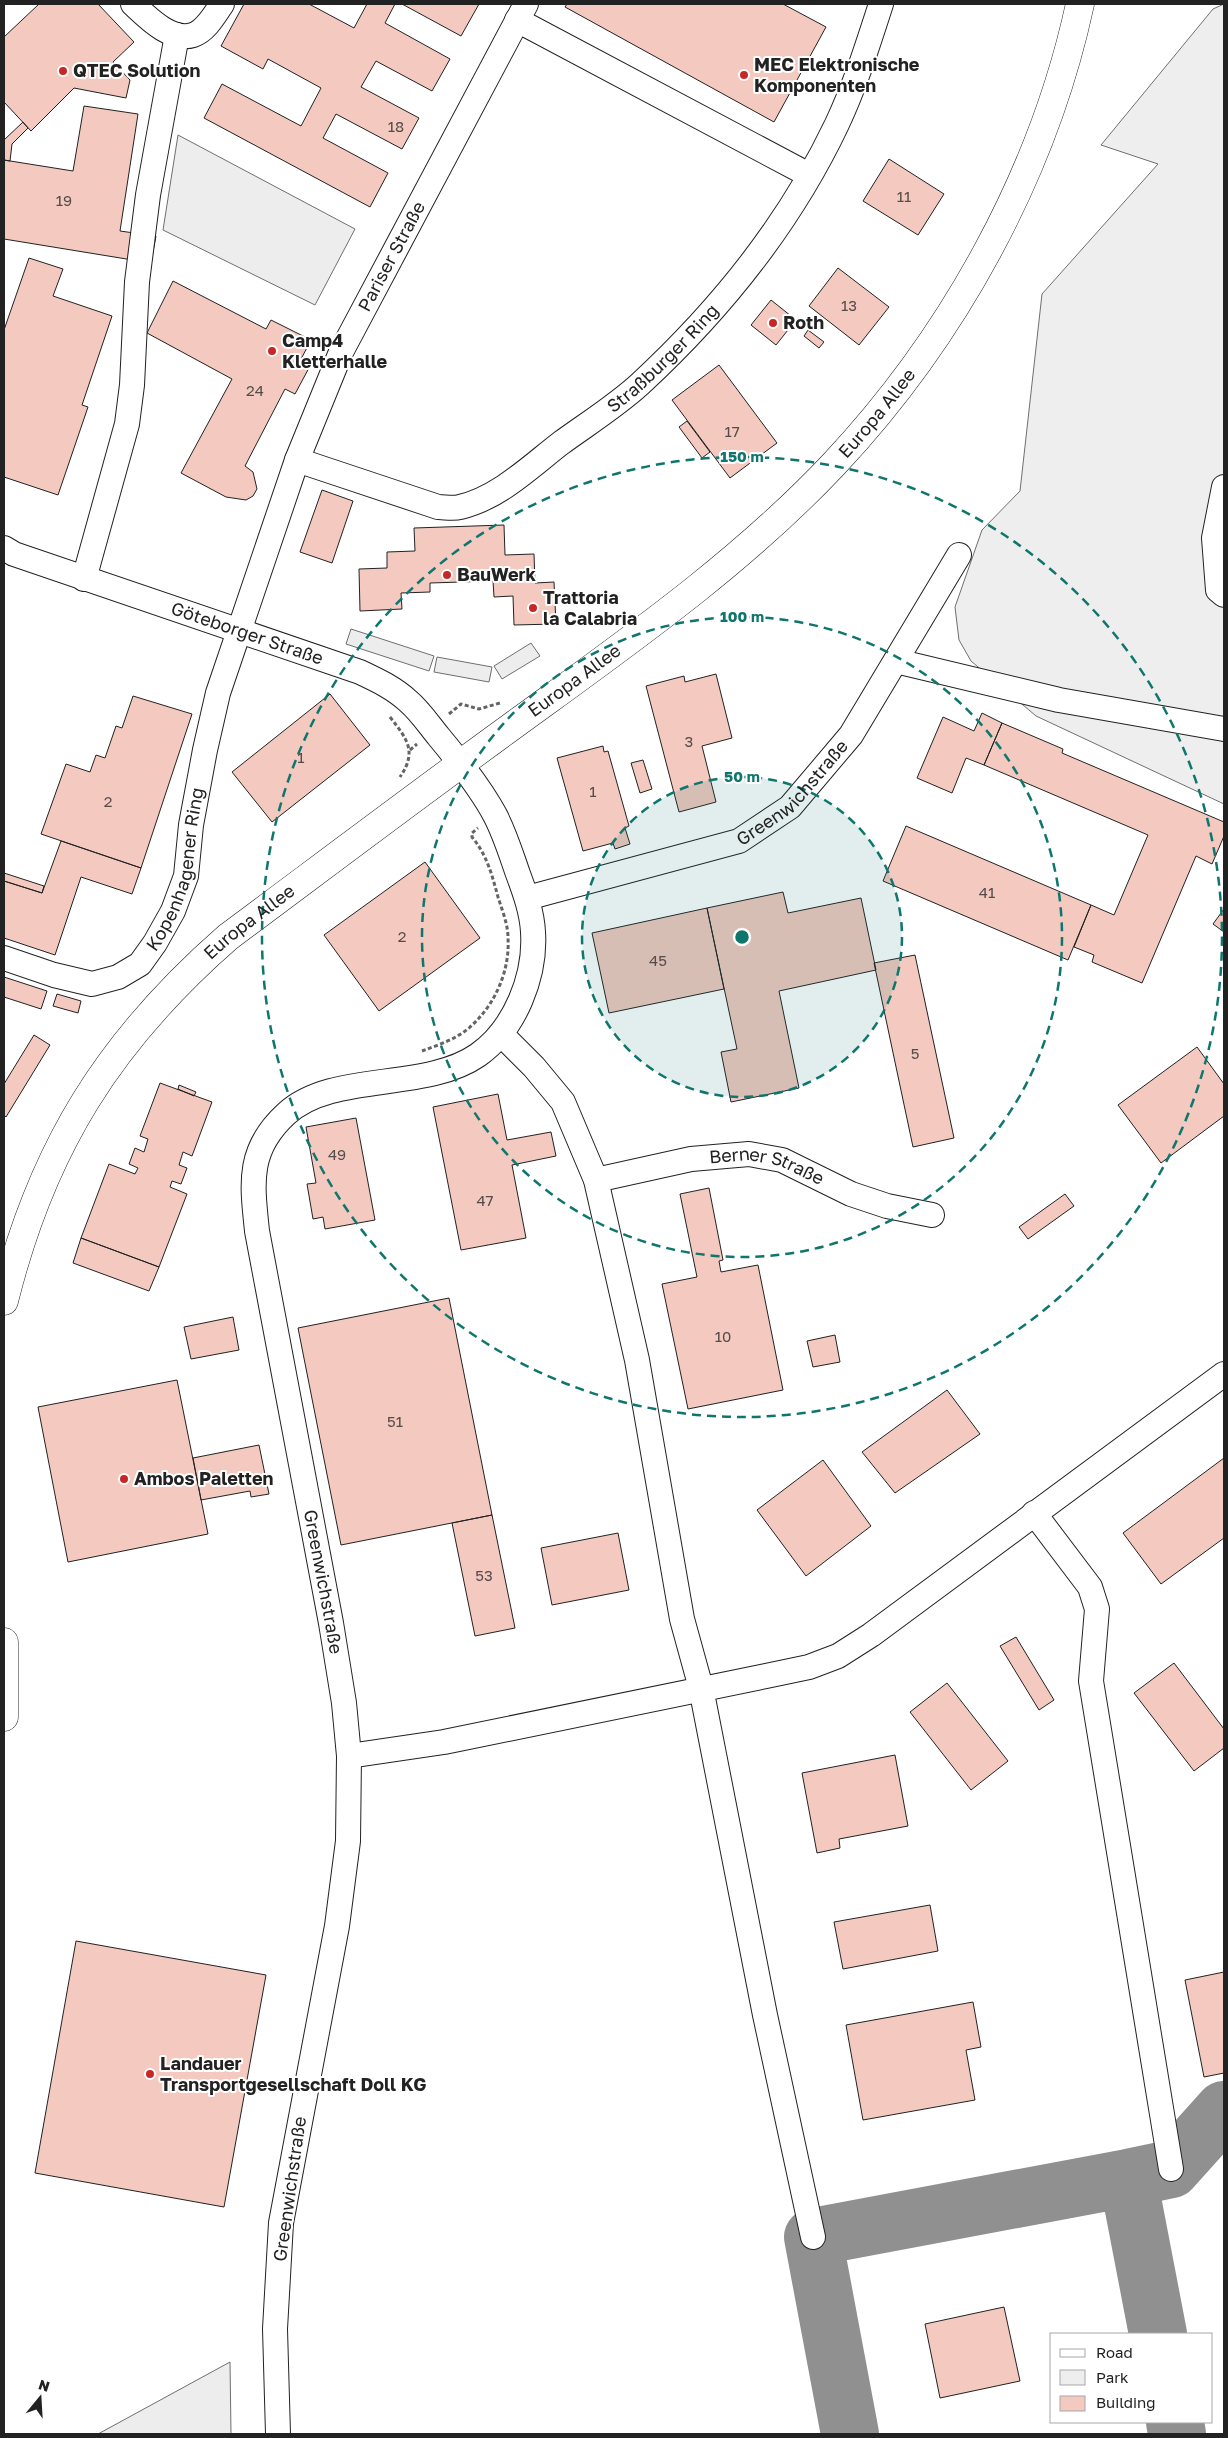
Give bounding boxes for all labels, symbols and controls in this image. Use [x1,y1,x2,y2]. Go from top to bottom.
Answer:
place label: MEC Elektronische Komponenten [754,53,920,96]
place label: QTEC Solution [73,59,201,81]
marker: QTEC Solution [57,65,69,77]
marker: MEC Elektronische Komponenten [738,69,750,81]
house number: 18 [388,117,404,135]
house number: 11 [897,187,911,205]
house number: 19 [56,191,72,209]
street label: Pariser Straße [353,197,429,315]
house number: 13 [841,296,857,314]
street label: Straßburger Ring [602,299,723,417]
place label: Roth [783,311,824,333]
marker: Roth [767,317,779,329]
place label: Camp4 Kletterhalle [282,329,388,372]
marker: Camp4 Kletterhalle [266,345,278,357]
street label: Europa Allee [833,364,919,462]
house number: 24 [246,381,264,399]
house number: 17 [724,422,740,440]
text: 150 m [720,447,764,465]
place label: BauWerk [457,563,537,585]
marker: BauWerk [441,569,453,581]
place label: Trattoria la Calabria [543,586,637,629]
street label: Göteborger Straße [169,596,326,669]
marker: Trattoria la Calabria [527,602,539,614]
text: 100 m [720,607,764,625]
street label: Europa Allee [523,639,625,721]
house number: 3 [685,732,693,750]
street label: Greenwichstraße [732,735,852,850]
house number: 1 [297,748,305,766]
text: 50 m [724,767,760,785]
house number: 1 [589,782,597,800]
street label: Kopenhagener Ring [141,786,208,955]
house number: 2 [104,792,112,810]
street label: Europa Allee [199,879,299,964]
house number: 41 [979,883,995,901]
house number: 2 [398,927,406,945]
centre of rings [733,928,751,946]
house number: 45 [649,951,667,969]
house number: 5 [911,1044,919,1062]
street label: Berner Straße [708,1142,828,1189]
house number: 49 [328,1145,346,1163]
house number: 47 [476,1191,494,1209]
house number: 10 [715,1327,731,1345]
house number: 51 [387,1412,403,1430]
place label: Ambos Paletten [134,1467,274,1489]
marker: Ambos Paletten [118,1473,130,1485]
street label: Greenwichstraße [300,1508,348,1655]
house number: 53 [475,1566,493,1584]
place label: Landauer Transportgesellschaft Doll KG [160,2052,427,2095]
marker: Landauer Transportgesellschaft Doll KG [144,2068,156,2080]
street label: Greenwichstraße [268,2115,310,2263]
legend [1050,2333,1213,2423]
text: Road [1096,2343,1133,2361]
text: Park [1096,2368,1129,2386]
north arrow [15,2373,65,2423]
text: N [36,2375,52,2395]
text: Building [1096,2393,1156,2411]

